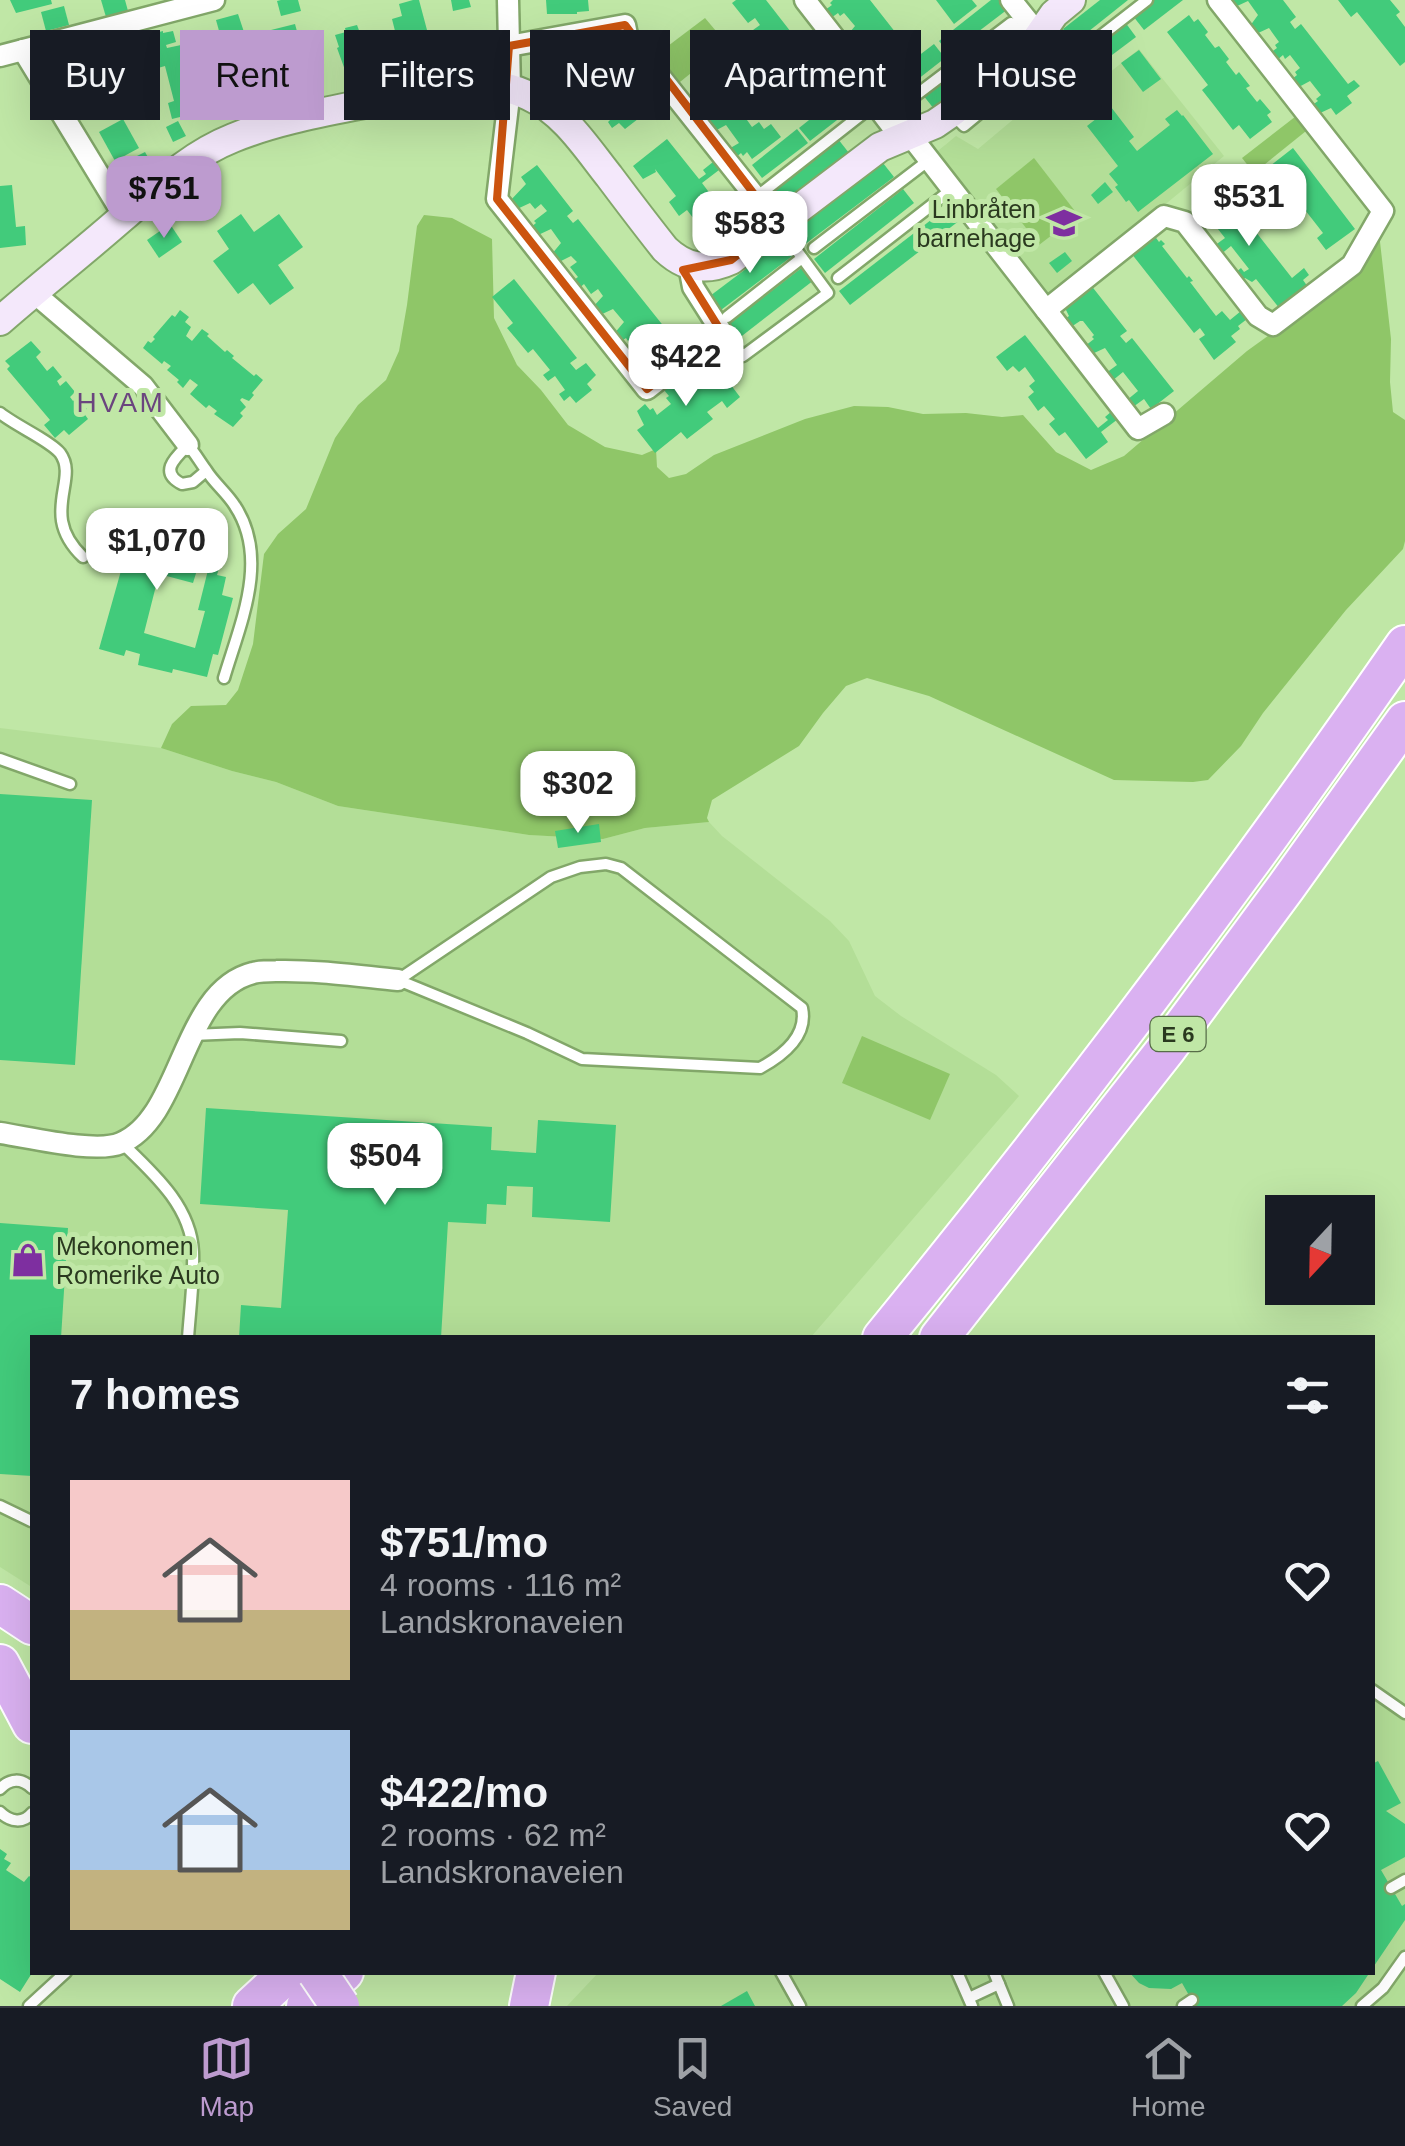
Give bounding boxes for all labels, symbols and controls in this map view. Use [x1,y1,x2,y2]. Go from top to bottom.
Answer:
chip: Buy [30,30,160,120]
chip: Rent [180,30,324,120]
chip: Filters [344,30,510,120]
chip: New [530,30,670,120]
chip: Apartment [690,30,921,120]
chip: House [941,30,1112,120]
pin: $751 [105,156,223,241]
pin: $531 [1190,164,1308,249]
text: $751 [128,170,200,206]
text: $531 [1213,178,1285,214]
pin: $583 [691,191,809,276]
place label: Linbråten barnehage [916,195,1036,252]
school or university icon: Linbråten barnehage [1045,204,1083,242]
text: $583 [714,205,786,241]
pin: $422 [627,324,745,409]
text: $422 [650,338,722,374]
district label: HVAM [77,387,165,418]
pin: $1,070 [76,508,238,593]
text: $1,070 [108,522,206,558]
pin: $302 [519,751,637,836]
text: $302 [542,765,614,801]
road number: E 6 [1150,1017,1206,1051]
pin: $504 [326,1123,444,1208]
text: $504 [349,1137,421,1173]
north arrow [1265,1195,1375,1305]
map controls [1265,1195,1375,1305]
place label: Mekonomen Romerike Auto [56,1232,220,1289]
shop icon: Mekonomen Romerike Auto [9,1241,47,1279]
icon: filters [1280,1368,1335,1423]
text: 7 homes [70,1371,240,1418]
text: $751/mo [380,1519,548,1566]
icon: home [150,1520,270,1640]
icon: heart [1280,1553,1335,1608]
text: 4 rooms · 116 m² [380,1567,621,1603]
text: Landskronaveien [380,1604,624,1640]
text: $422/mo [380,1769,548,1816]
icon: home [150,1770,270,1890]
icon: heart [1280,1803,1335,1858]
text: 2 rooms · 62 m² [380,1817,606,1853]
text: Landskronaveien [380,1854,624,1890]
tab: Map [199,2031,254,2123]
tab: Saved [653,2031,732,2123]
tab: Home [1131,2031,1206,2123]

